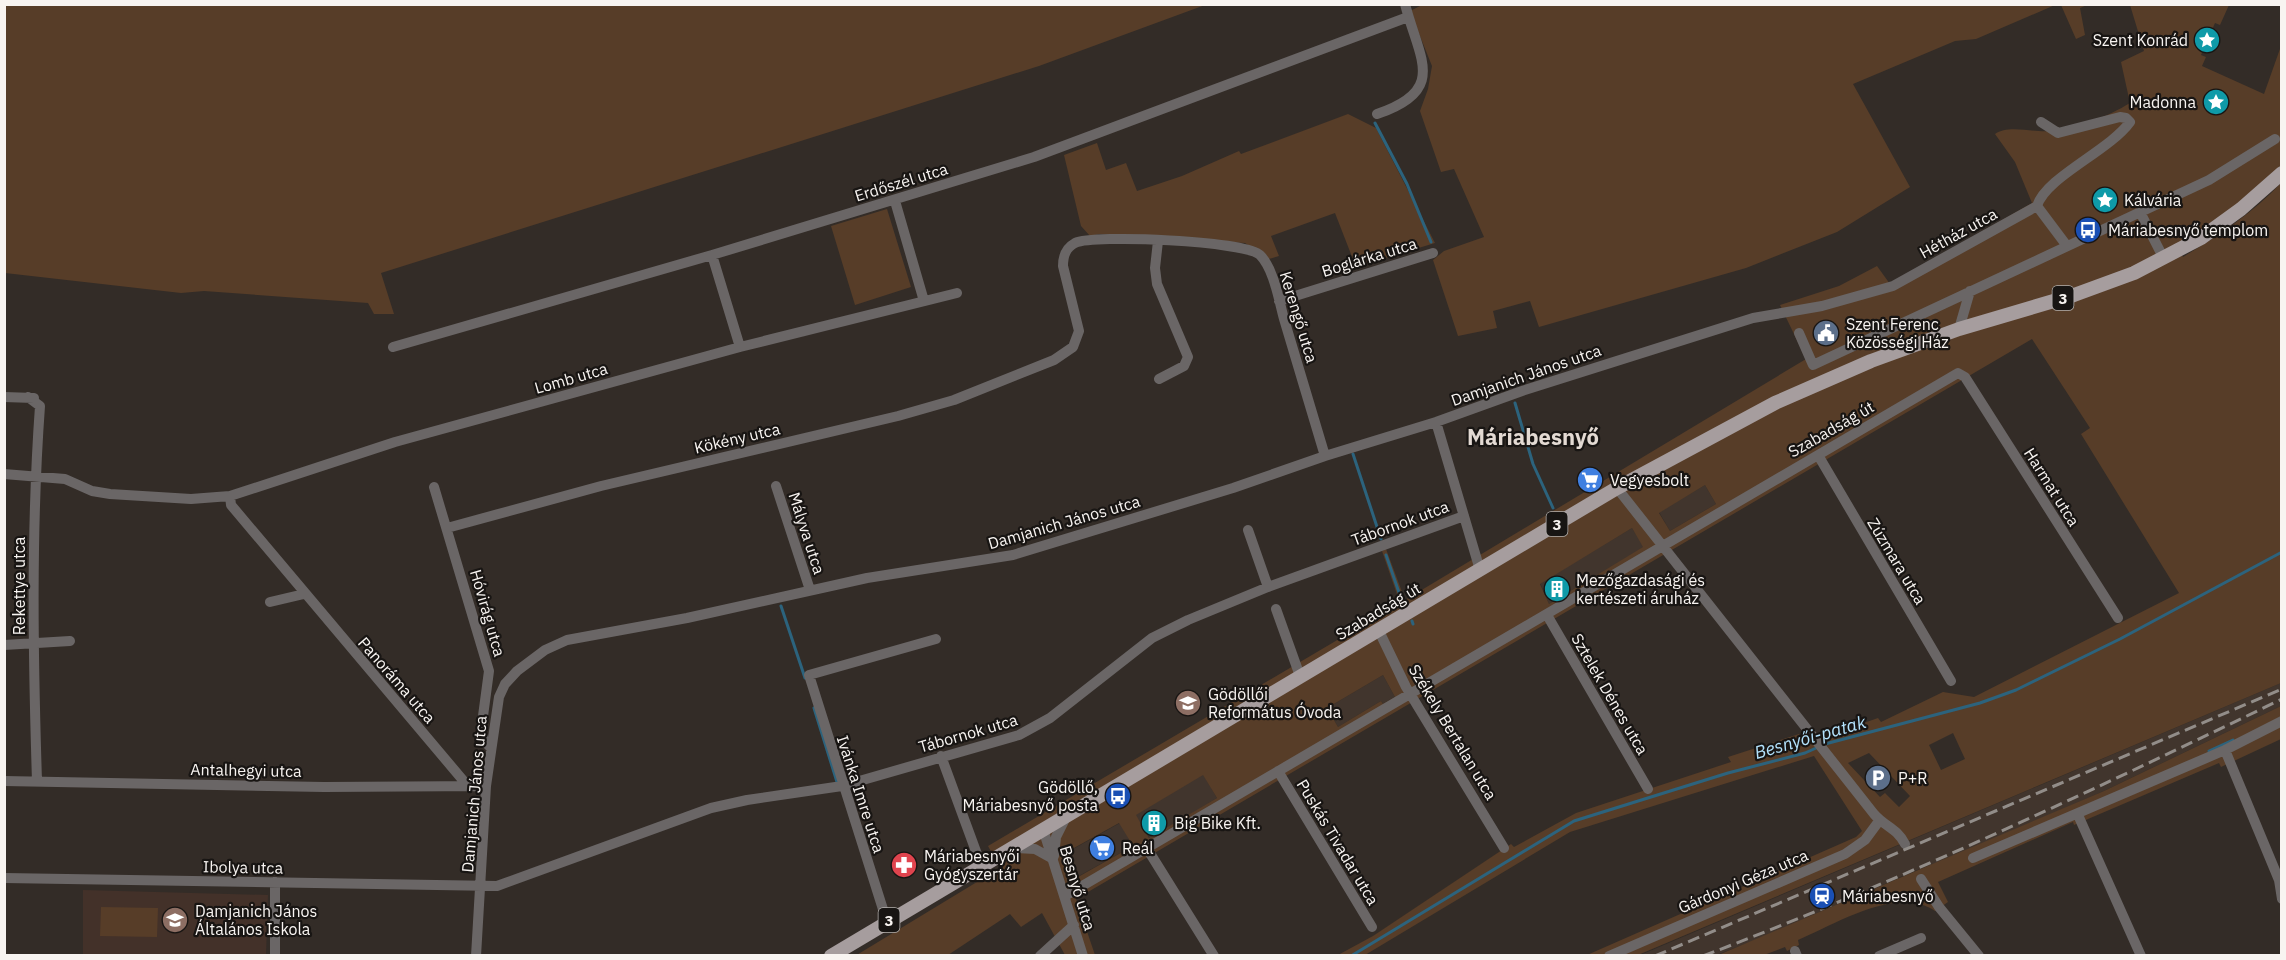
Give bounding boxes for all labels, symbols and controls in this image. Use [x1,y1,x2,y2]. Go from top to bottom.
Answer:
place icon: Szent Konrád [2192,25,2222,55]
place label: Szent Konrád [2093,30,2188,50]
place icon: Madonna [2201,87,2231,117]
place label: Madonna [2130,92,2196,112]
street label: Erdőszél utca [852,158,950,206]
place icon: Kálvária [2090,185,2120,215]
place label: Kálvária [2124,190,2182,210]
street label: Hétház utca [1916,203,2001,263]
bus stop icon: Máriabesnyő templom [2073,215,2103,245]
place label: Máriabesnyő templom [2108,220,2268,240]
street label: Boglárka utca [1319,233,1419,281]
street label: Kerengő utca [1276,269,1323,366]
road number: 3 [2052,286,2074,310]
place label: Szent Ferenc Közösségi Ház [1846,314,1949,352]
public building icon: Szent Ferenc Közösségi Ház [1811,318,1841,348]
street label: Damjanich János utca [1448,340,1604,410]
street label: Lomb utca [532,358,610,398]
street label: Szabadság út [1785,396,1877,462]
street label: Kökény utca [692,418,782,458]
district label: Máriabesnyő [1467,422,1599,451]
street label: Harmat utca [2020,444,2084,530]
supermarket icon: Vegyesbolt [1575,465,1605,495]
place label: Vegyesbolt [1610,470,1689,490]
street label: Mályva utca [784,489,830,577]
street label: Damjanich János utca [986,491,1143,553]
street label: Tábornok utca [1349,496,1452,550]
road number: 3 [1546,512,1568,536]
street label: Zúzmara utca [1863,514,1931,608]
street label: Rekettye utca [9,536,29,635]
street label: Hóvirág utca [466,567,510,659]
place label: Mezőgazdasági és kertészeti áruház [1576,570,1705,608]
building icon: Mezőgazdasági és kertészeti áruház [1542,574,1572,604]
street label: Szabadság út [1332,578,1424,644]
street label: Sztelek Dénes utca [1567,630,1653,759]
street label: Panoráma utca [354,633,440,728]
street label: Székely Bertalan utca [1405,661,1502,804]
place label: Gödöllői Református Óvoda [1208,684,1342,722]
school or university icon: Gödöllői Református Óvoda [1173,688,1203,718]
street label: Tábornok utca [916,709,1020,757]
water label: Besnyői-patak [1751,710,1869,764]
street label: Damjanich János utca [457,714,491,873]
street label: Ivánka Imre utca [833,733,890,856]
street label: Antalhegyi utca [190,759,302,781]
parking icon: P+R [1863,763,1893,793]
place label: P+R [1898,768,1928,788]
street label: Puskás Tivadar utca [1293,775,1384,909]
place label: Gödöllő, Máriabesnyő posta [963,777,1098,815]
bus stop icon: Gödöllő, Máriabesnyő posta [1103,781,1133,811]
building icon: Big Bike Kft. [1139,808,1169,838]
place label: Big Bike Kft. [1174,813,1261,833]
supermarket icon: Reál [1087,833,1117,863]
place label: Reál [1122,838,1154,858]
street label: Besnyő utca [1056,843,1101,933]
street label: Gárdonyi Géza utca [1675,844,1811,917]
place label: Máriabesnyői Gyógyszertár [924,846,1020,884]
pharmacy icon: Máriabesnyői Gyógyszertár [889,850,919,880]
street label: Ibolya utca [203,856,284,878]
station icon: Máriabesnyő [1807,881,1837,911]
place label: Máriabesnyő [1842,886,1934,906]
place label: Damjanich János Általános Iskola [195,901,317,939]
school or university icon: Damjanich János Általános Iskola [160,905,190,935]
road number: 3 [878,908,900,932]

